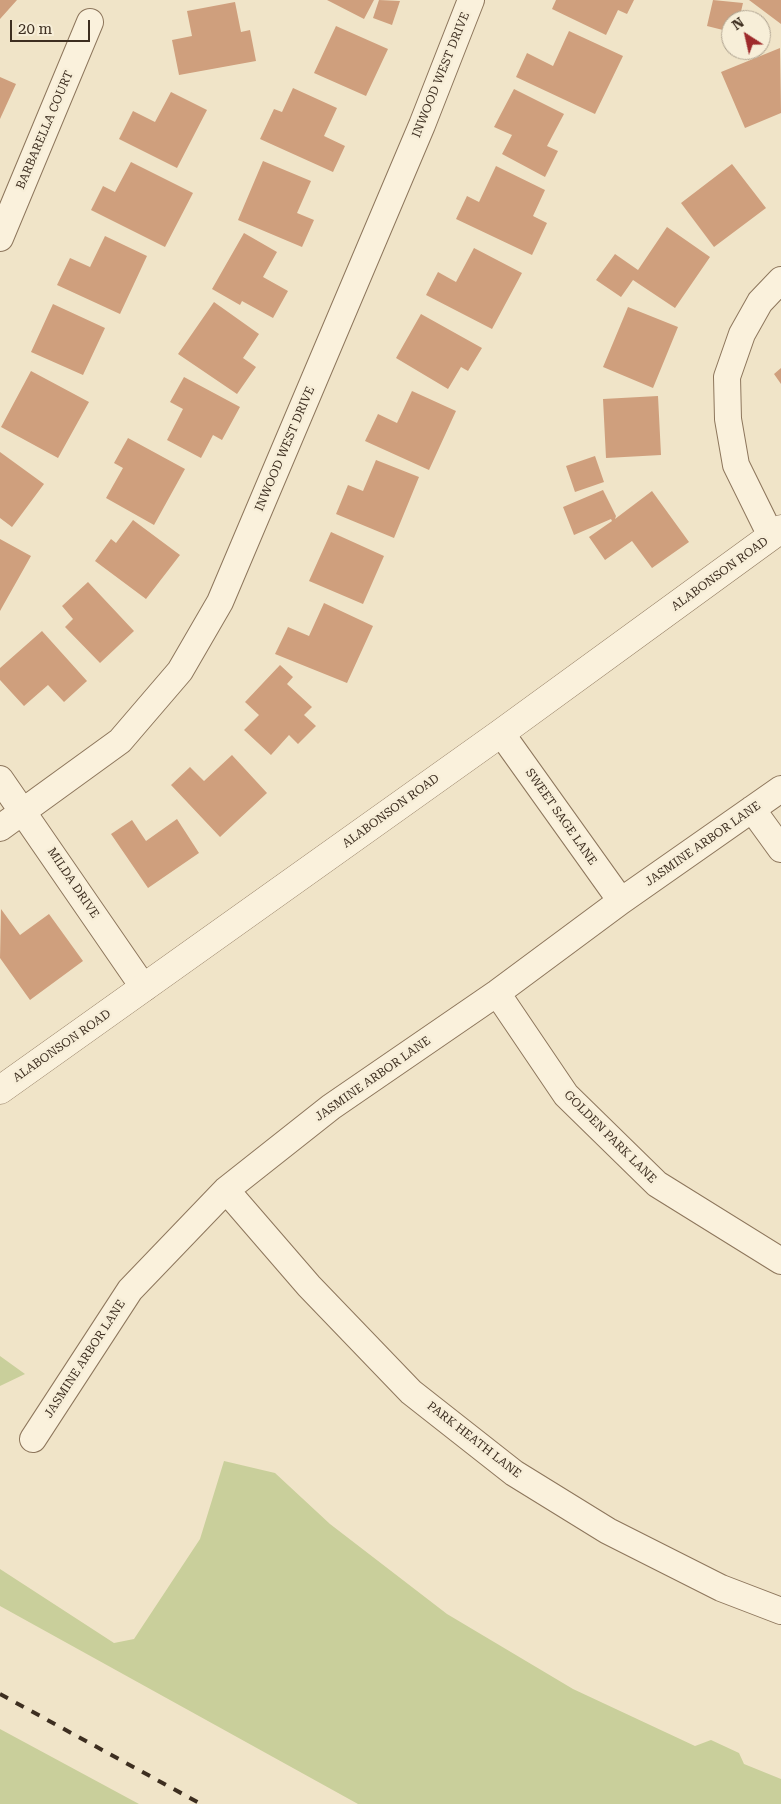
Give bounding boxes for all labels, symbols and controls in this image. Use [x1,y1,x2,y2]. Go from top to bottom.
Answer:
scale bar [12,10,92,42]
street label: INWOOD WEST DRIVE [409,10,473,140]
north arrow [721,10,771,60]
text: N [729,14,747,33]
text: 20 m [18,20,52,38]
street label: BARBARELLA COURT [14,69,76,191]
street label: INWOOD WEST DRIVE [252,385,318,513]
street label: ALABONSON ROAD [669,534,771,614]
street label: SWEET SAGE LANE [522,766,600,868]
street label: ALABONSON ROAD [340,771,442,851]
street label: JASMINE ARBOR LANE [642,799,764,889]
street label: MILDA DRIVE [44,845,102,921]
street label: ALABONSON ROAD [10,1007,114,1085]
street label: JASMINE ARBOR LANE [312,1034,434,1124]
street label: GOLDEN PARK LANE [561,1088,659,1186]
street label: JASMINE ARBOR LANE [41,1297,129,1421]
street label: PARK HEATH LANE [424,1399,524,1481]

